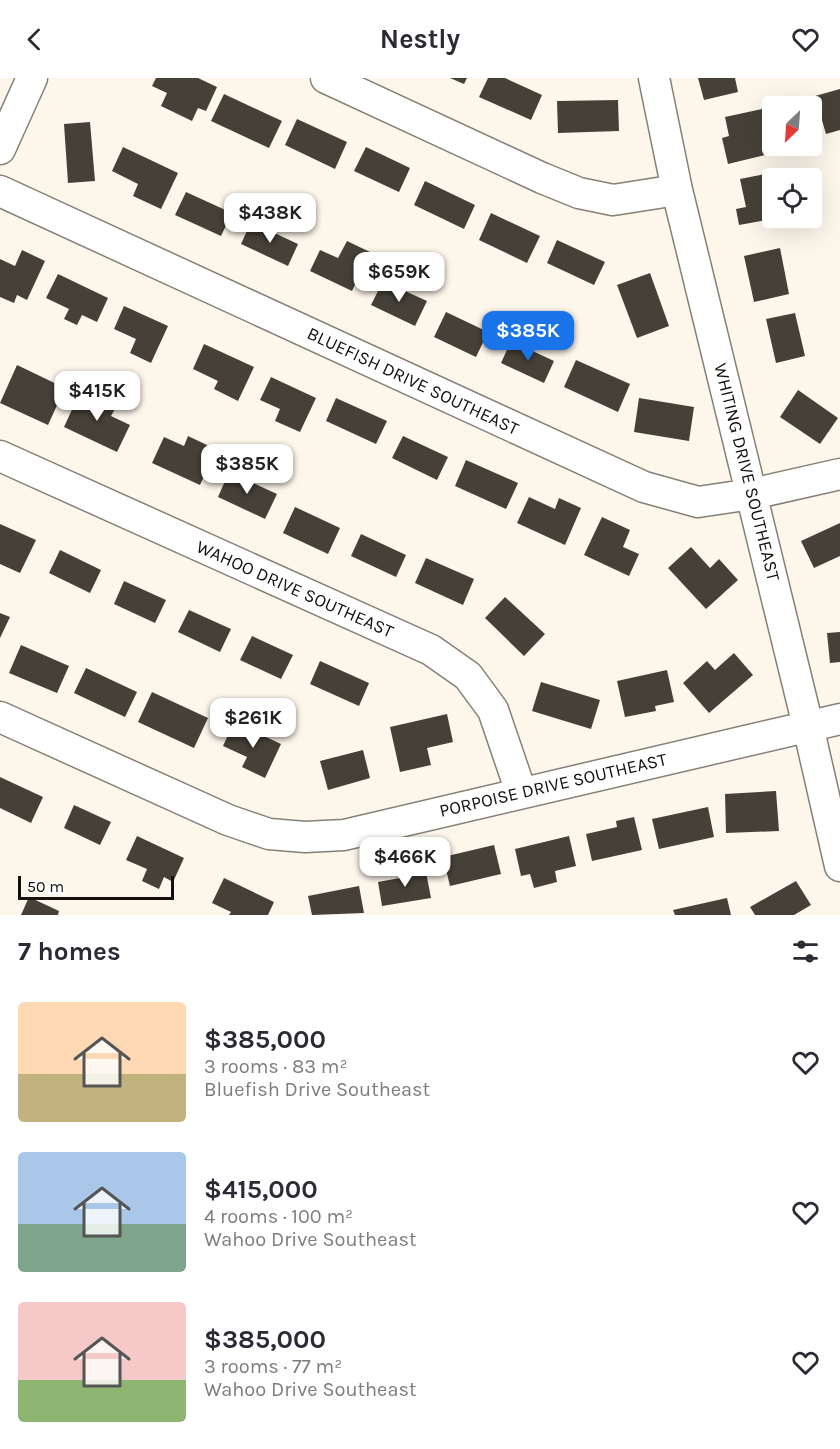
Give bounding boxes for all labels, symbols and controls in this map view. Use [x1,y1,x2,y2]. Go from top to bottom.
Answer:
icon: back [18,23,51,56]
text: Nestly [380,23,460,55]
icon: heart [789,23,822,56]
north arrow [762,96,822,156]
map controls [762,96,822,228]
button: locate [762,168,822,228]
pin: $438K [228,193,312,244]
text: $438K [238,201,302,224]
pin: $659K [357,252,441,303]
text: $659K [368,260,430,283]
pin: $385K [486,311,570,362]
text: $385K [496,319,560,342]
street label: BLUEFISH DRIVE SOUTHEAST [304,322,522,440]
street label: WHITING DRIVE SOUTHEAST [709,361,785,583]
pin: $415K [55,371,139,422]
text: $415K [68,379,126,402]
pin: $385K [205,444,289,495]
text: $385K [215,452,279,475]
street label: WAHOO DRIVE SOUTHEAST [193,536,397,642]
pin: $261K [211,698,295,749]
text: $261K [224,706,282,729]
street label: PORPOISE DRIVE SOUTHEAST [437,748,669,822]
pin: $466K [363,837,447,888]
text: $466K [373,845,437,868]
scale bar [18,873,174,900]
text: 50 m [27,877,64,896]
icon: filters [789,935,822,968]
text: 7 homes [18,936,121,967]
text: $385,000 [204,1024,326,1055]
icon: home [66,1026,138,1098]
icon: heart [789,1046,822,1079]
text: 3 rooms · 83 m² [204,1055,348,1078]
text: Bluefish Drive Southeast [204,1078,430,1101]
text: $415,000 [204,1174,318,1205]
icon: home [66,1176,138,1248]
icon: heart [789,1196,822,1229]
text: 4 rooms · 100 m² [204,1205,353,1228]
text: Wahoo Drive Southeast [204,1228,416,1251]
text: $385,000 [204,1324,326,1355]
icon: home [66,1326,138,1398]
icon: heart [789,1346,822,1379]
text: 3 rooms · 77 m² [204,1355,342,1378]
text: Wahoo Drive Southeast [204,1378,416,1401]

